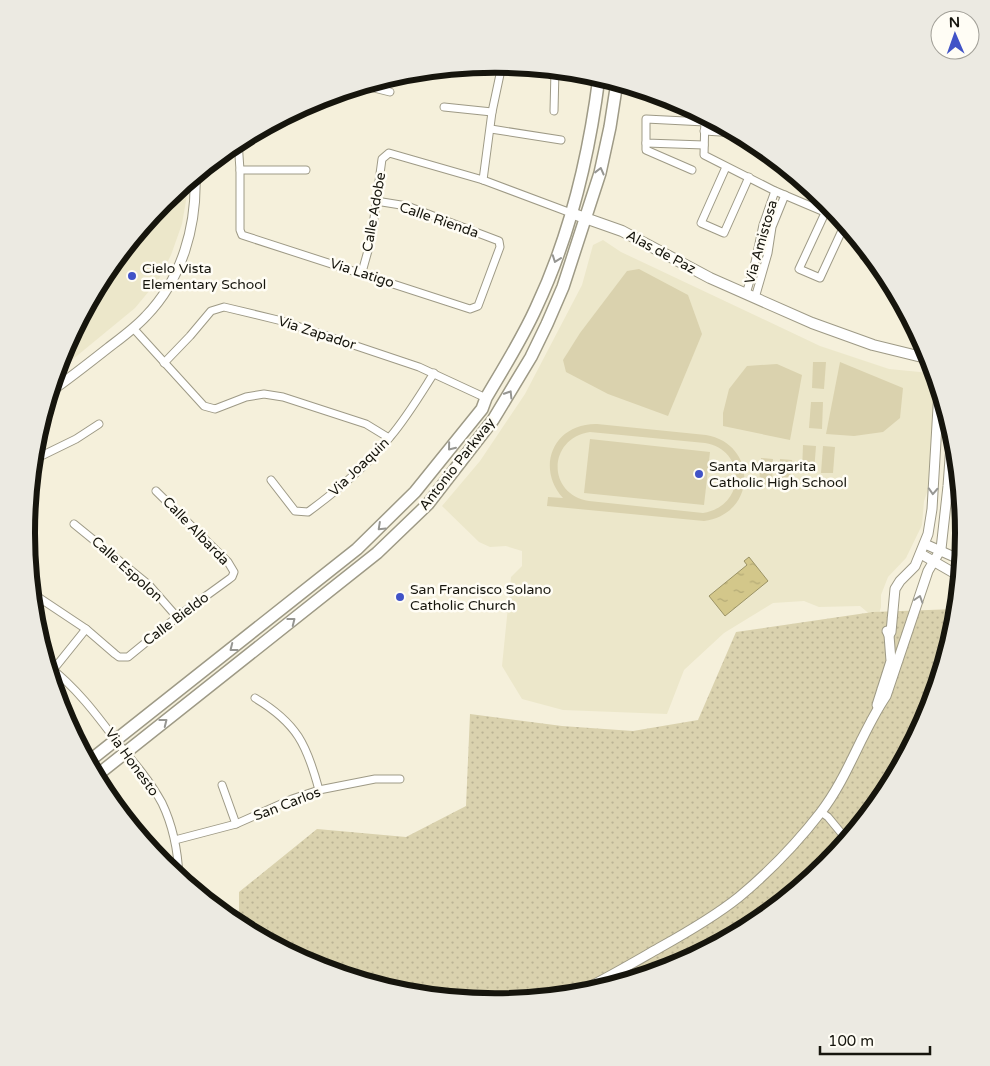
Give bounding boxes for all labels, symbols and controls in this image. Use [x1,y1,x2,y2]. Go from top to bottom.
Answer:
north arrow [930,10,980,60]
text: N [949,14,960,31]
one-way arrow [595,168,605,176]
street label: Calle Adobe [359,171,389,253]
street label: Calle Rienda [397,198,481,242]
street label: Via Amistosa [741,198,781,286]
street label: Alas de Paz [623,227,699,277]
street label: Via Latigo [328,255,396,291]
one-way arrow [552,255,562,263]
place label: Cielo Vista Elementary School [142,260,266,293]
marker: Cielo Vista Elementary School [126,270,138,282]
street label: Via Zapador [276,312,359,354]
one-way arrow [502,391,512,400]
street label: Antonio Parkway [416,414,499,514]
street label: Via Joaquin [325,434,393,500]
one-way arrow [448,441,457,450]
place label: Santa Margarita Catholic High School [709,458,847,491]
marker: Santa Margarita Catholic High School [693,468,705,480]
one-way arrow [928,487,939,495]
street label: Calle Albarda [159,493,233,569]
one-way arrow [377,521,386,530]
street label: Calle Espolon [88,533,166,605]
place label: San Francisco Solano Catholic Church [410,581,551,614]
street label: Calle Bieldo [140,589,212,649]
marker: San Francisco Solano Catholic Church [394,591,406,603]
one-way arrow [913,595,923,603]
one-way arrow [286,619,295,627]
one-way arrow [230,642,239,650]
one-way arrow [158,719,168,728]
street label: Via Honesto [102,725,162,799]
street label: San Carlos [251,783,323,825]
scale bar [820,1024,930,1056]
text: 100 m [828,1032,874,1050]

